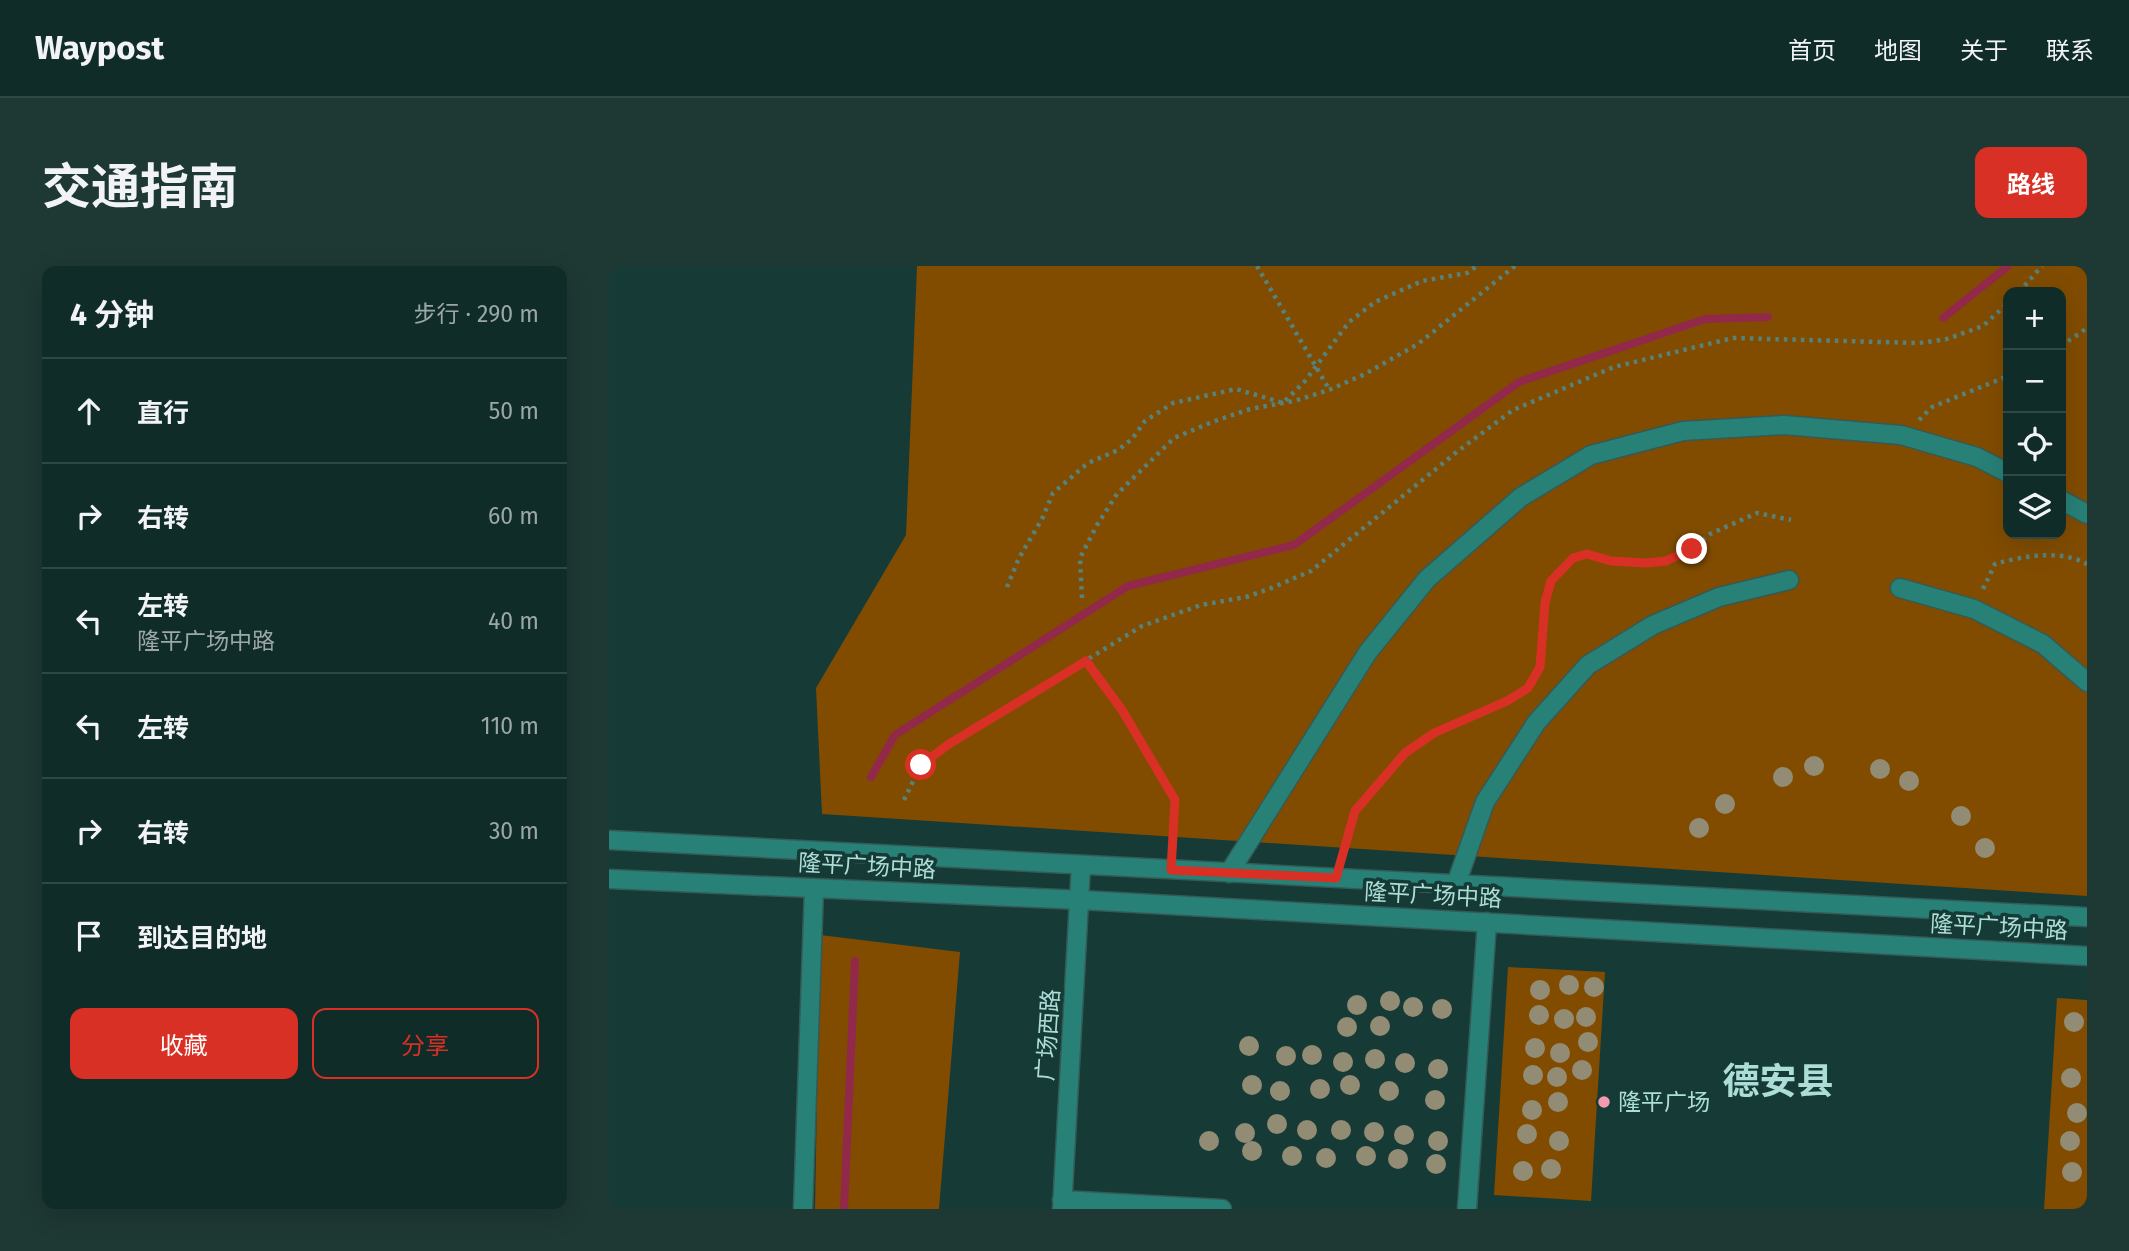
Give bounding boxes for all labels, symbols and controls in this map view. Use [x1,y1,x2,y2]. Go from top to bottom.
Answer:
text: Waypost [35,28,164,68]
text: 首页 [1788,37,1836,65]
text: 地图 [1874,37,1922,65]
text: 关于 [1960,37,2008,65]
text: 联系 [2046,37,2094,65]
button: 路线 [1975,147,2087,218]
text: 交通指南 [42,158,238,217]
map controls [2003,287,2066,539]
button: + [2003,287,2066,350]
text: 4 分钟 [70,297,154,333]
text: 步行 · 290 m [413,300,539,328]
button: − [2003,350,2066,413]
icon: ahead [70,392,108,430]
text: 50 m [489,397,539,425]
text: 直行 [137,398,189,429]
button: locate [2003,413,2066,476]
button: layers [2003,476,2066,539]
icon: right [70,497,108,535]
text: 60 m [488,502,539,530]
text: 右转 [137,503,189,534]
route end [1676,533,1707,564]
text: 左转 [137,591,189,622]
icon: left [70,602,108,640]
text: 40 m [488,607,539,635]
text: 隆平广场中路 [137,627,275,655]
icon: left [70,707,108,745]
text: 110 m [481,712,539,740]
text: 左转 [137,713,189,744]
route start [905,749,936,780]
icon: right [70,812,108,850]
text: 30 m [489,817,539,845]
text: 右转 [137,818,189,849]
street label: 隆平广场中路 [797,848,937,884]
street label: 隆平广场中路 [1363,877,1503,913]
street label: 隆平广场中路 [1929,909,2069,945]
icon: arrive [70,917,108,955]
text: 到达目的地 [137,923,267,954]
street label: 广场西路 [1031,988,1065,1082]
button: 收藏 [70,1008,298,1079]
button: 分享 [312,1008,539,1079]
district label: 德安县 [1723,1059,1834,1104]
place label: 隆平广场 [1618,1088,1710,1116]
marker: 隆平广场 [1596,1094,1612,1110]

